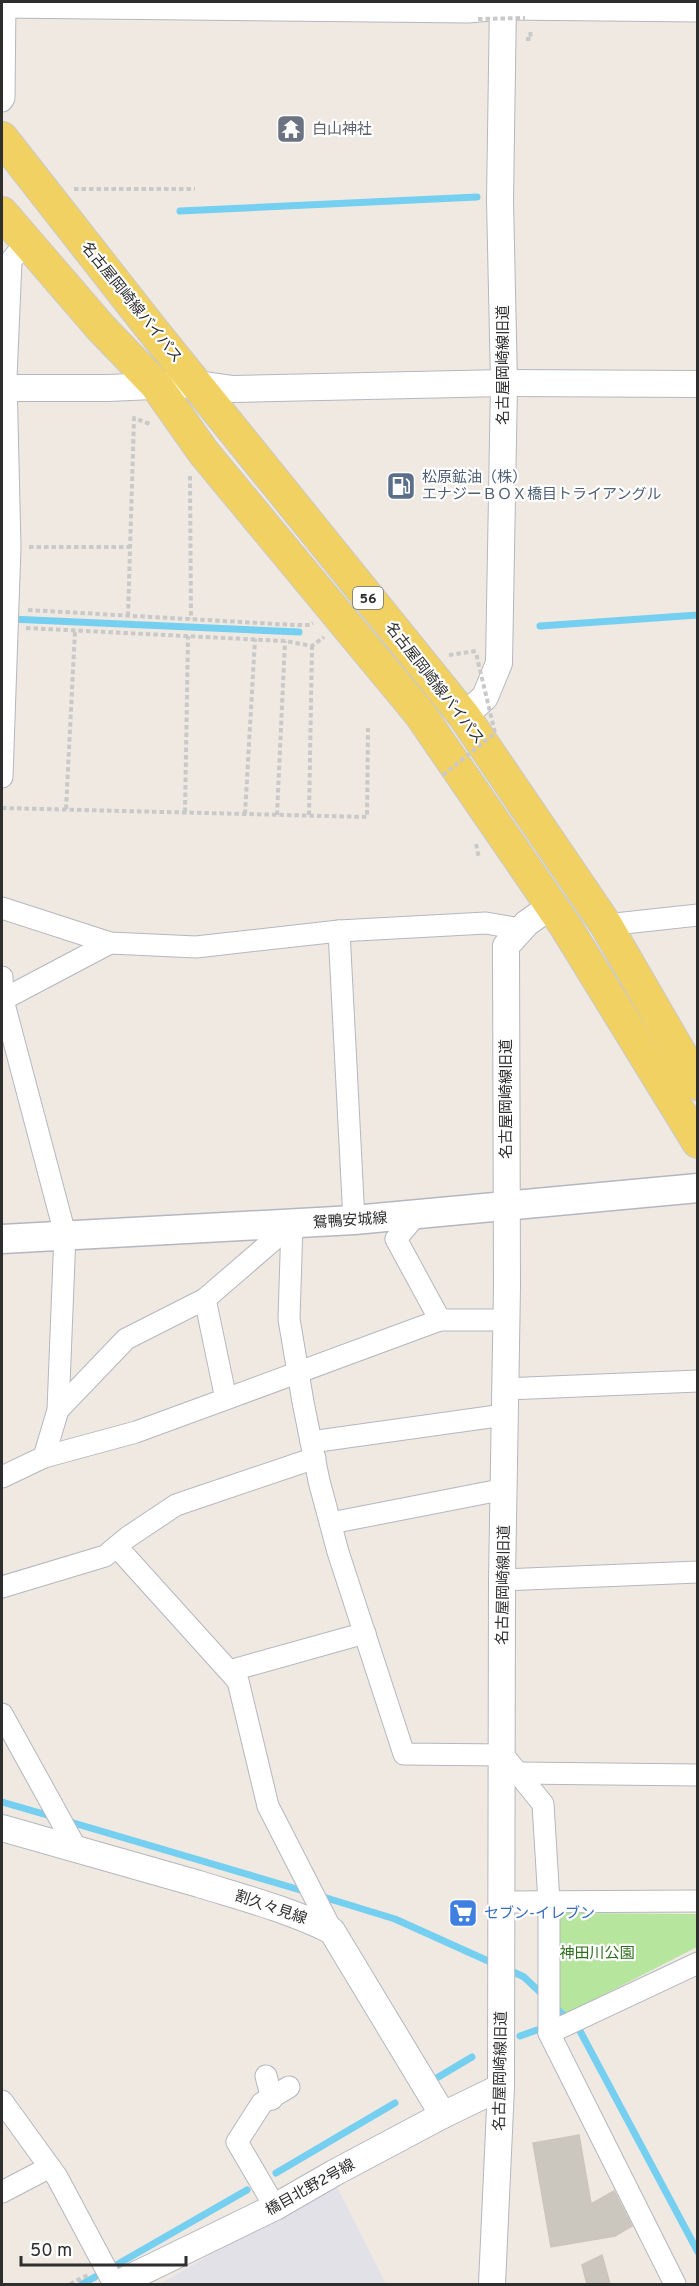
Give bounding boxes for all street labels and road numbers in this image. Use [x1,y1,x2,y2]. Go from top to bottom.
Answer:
street label: 名古屋岡崎線バイパス [76,239,185,367]
street label: 名古屋岡崎線旧道 [495,305,514,425]
road number: 56 [353,587,383,609]
street label: 名古屋岡崎線バイパス [380,619,487,749]
street label: 名古屋岡崎線旧道 [498,1039,517,1159]
street label: 鴛鴨安城線 [312,1209,388,1234]
street label: 名古屋岡崎線旧道 [494,1525,515,1645]
street label: 割久々見線 [232,1887,309,1930]
street label: 名古屋岡崎線旧道 [491,2011,512,2131]
street label: 橋目北野2号線 [262,2155,359,2221]

